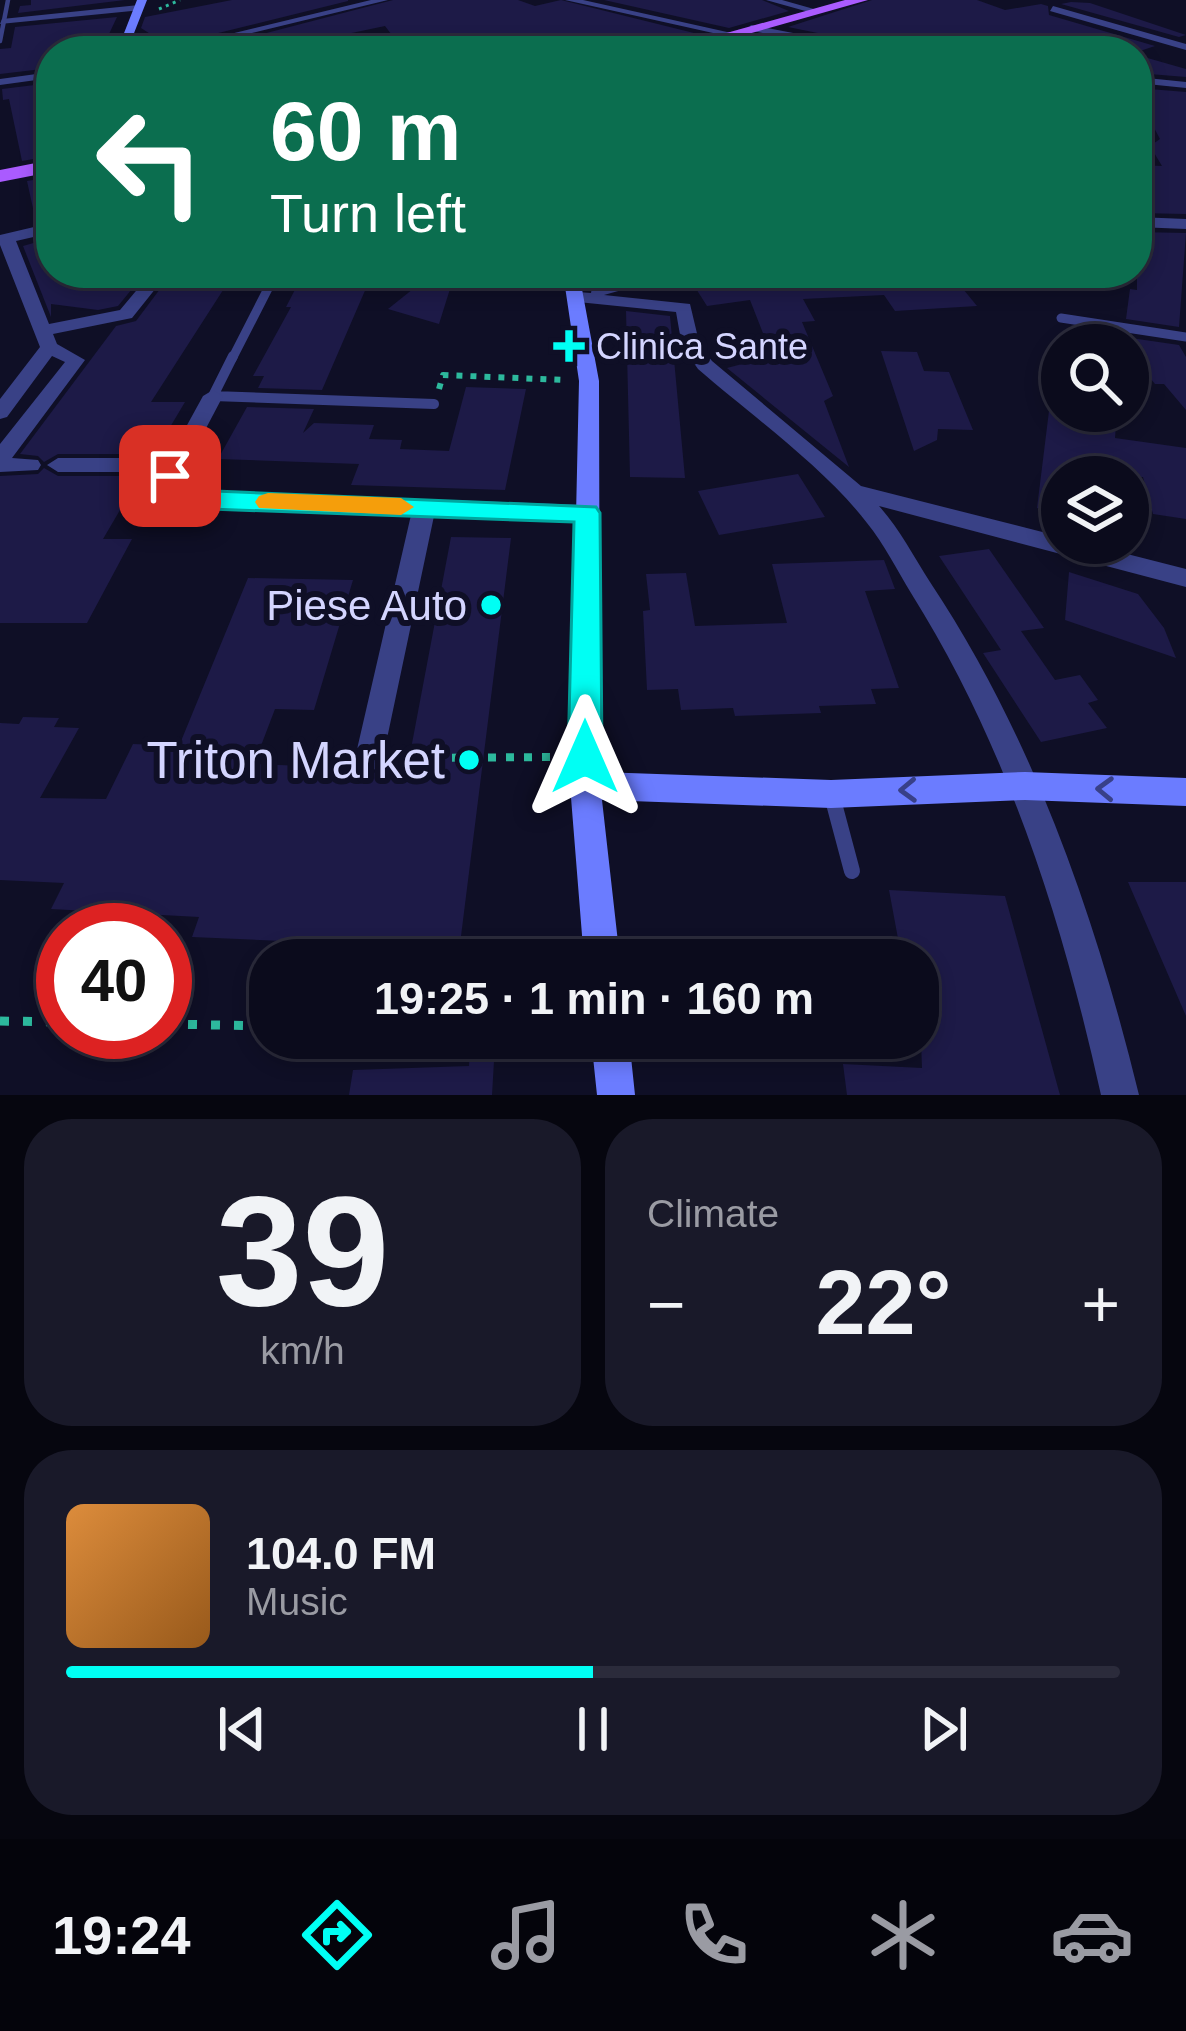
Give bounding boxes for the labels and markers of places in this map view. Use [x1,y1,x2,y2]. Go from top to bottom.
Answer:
place label: Clinica Sante [596,326,808,367]
marker: Clinica Sante [553,330,585,362]
pin [119,425,221,527]
place label: Piese Auto [266,582,467,629]
marker: Piese Auto [478,592,504,618]
place label: Triton Market [146,732,445,789]
marker: Triton Market [456,747,482,773]

